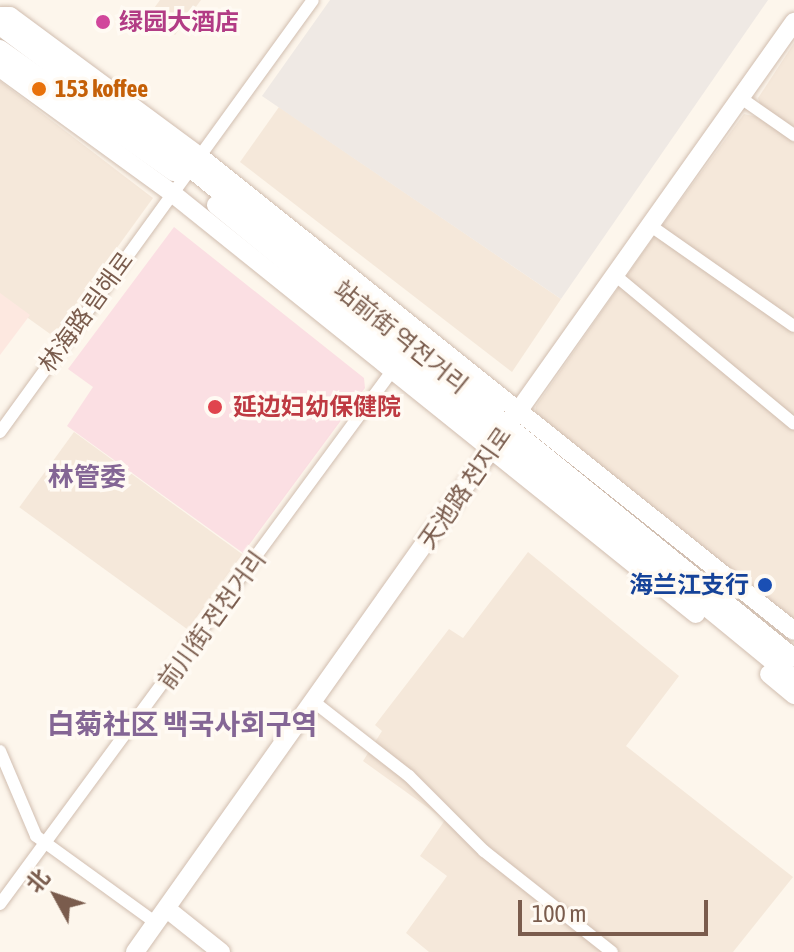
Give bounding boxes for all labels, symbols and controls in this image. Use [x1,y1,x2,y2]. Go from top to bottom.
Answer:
place label: 绿园大酒店 [119,8,239,36]
marker: 绿园大酒店 [94,13,112,31]
place label: 153 koffee [55,75,148,103]
marker: 153 koffee [30,80,48,98]
street label: 林海路 림해로 [33,246,139,378]
street label: 站前街 역전거리 [328,274,474,400]
place label: 延边妇幼保健院 [233,393,401,421]
marker: 延边妇幼保健院 [204,396,226,418]
street label: 天池路 천지로 [413,422,517,554]
district label: 林管委 [48,462,126,494]
street label: 前川街 전천거리 [152,545,272,695]
place label: 海兰江支行 [629,571,749,599]
marker: 海兰江支行 [756,576,774,594]
district label: 白菊社区 백국사회구역 [47,707,317,741]
north arrow [16,856,96,936]
text: 北 [21,864,55,897]
scale bar [522,884,712,934]
text: 100 m [532,900,586,927]

